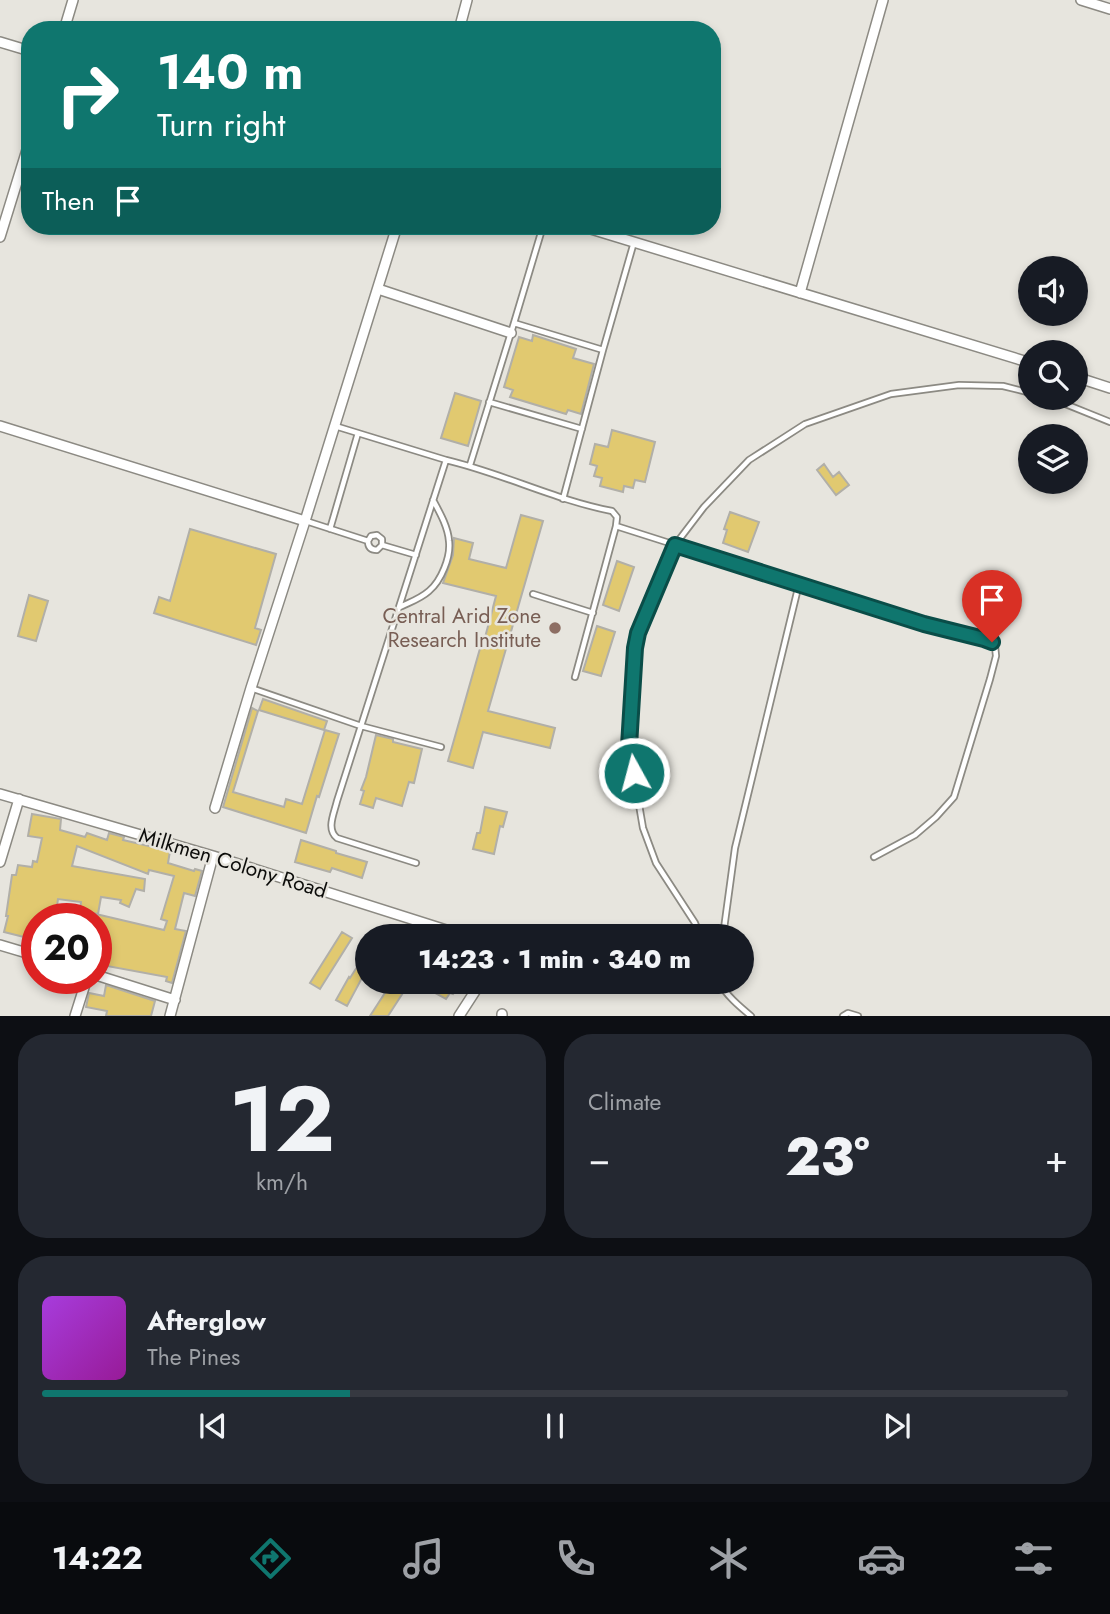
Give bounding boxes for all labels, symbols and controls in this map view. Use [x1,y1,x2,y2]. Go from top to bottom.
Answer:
text: 140 m [157,37,303,107]
icon: right [42,49,133,140]
text: Turn right [157,102,286,148]
text: Then [42,182,95,220]
icon: arrive [109,182,147,220]
map controls [1018,256,1088,494]
button: sound [1018,256,1088,326]
button: search [1018,340,1088,410]
button: layers [1018,424,1088,494]
pin [962,570,1022,642]
icon: arrive [973,581,1011,619]
place label: Central Arid Zone Research Institute [382,601,541,655]
marker: Central Arid Zone Research Institute [547,620,563,636]
position arrow [597,736,671,810]
street label: Milkmen Colony Road [135,820,331,906]
speed limit sign: 20 [21,903,112,994]
text: 14:23 · 1 min · 340 m [418,940,691,978]
text: 12 [229,1054,335,1185]
text: Climate [588,1085,661,1119]
text: 23° [785,1119,870,1195]
text: − [588,1131,610,1186]
text: + [1045,1131,1068,1186]
text: km/h [256,1165,308,1199]
text: Afterglow [147,1302,266,1340]
text: The Pines [147,1340,240,1374]
icon: previous [194,1407,232,1445]
icon: pause [536,1407,574,1445]
icon: next [878,1407,916,1445]
icon: directions [246,1534,295,1583]
icon: music [399,1534,448,1583]
icon: phone [551,1534,600,1583]
icon: climate [704,1534,753,1583]
icon: car [857,1534,906,1583]
icon: filters [1009,1534,1058,1583]
text: 14:22 [52,1535,143,1581]

